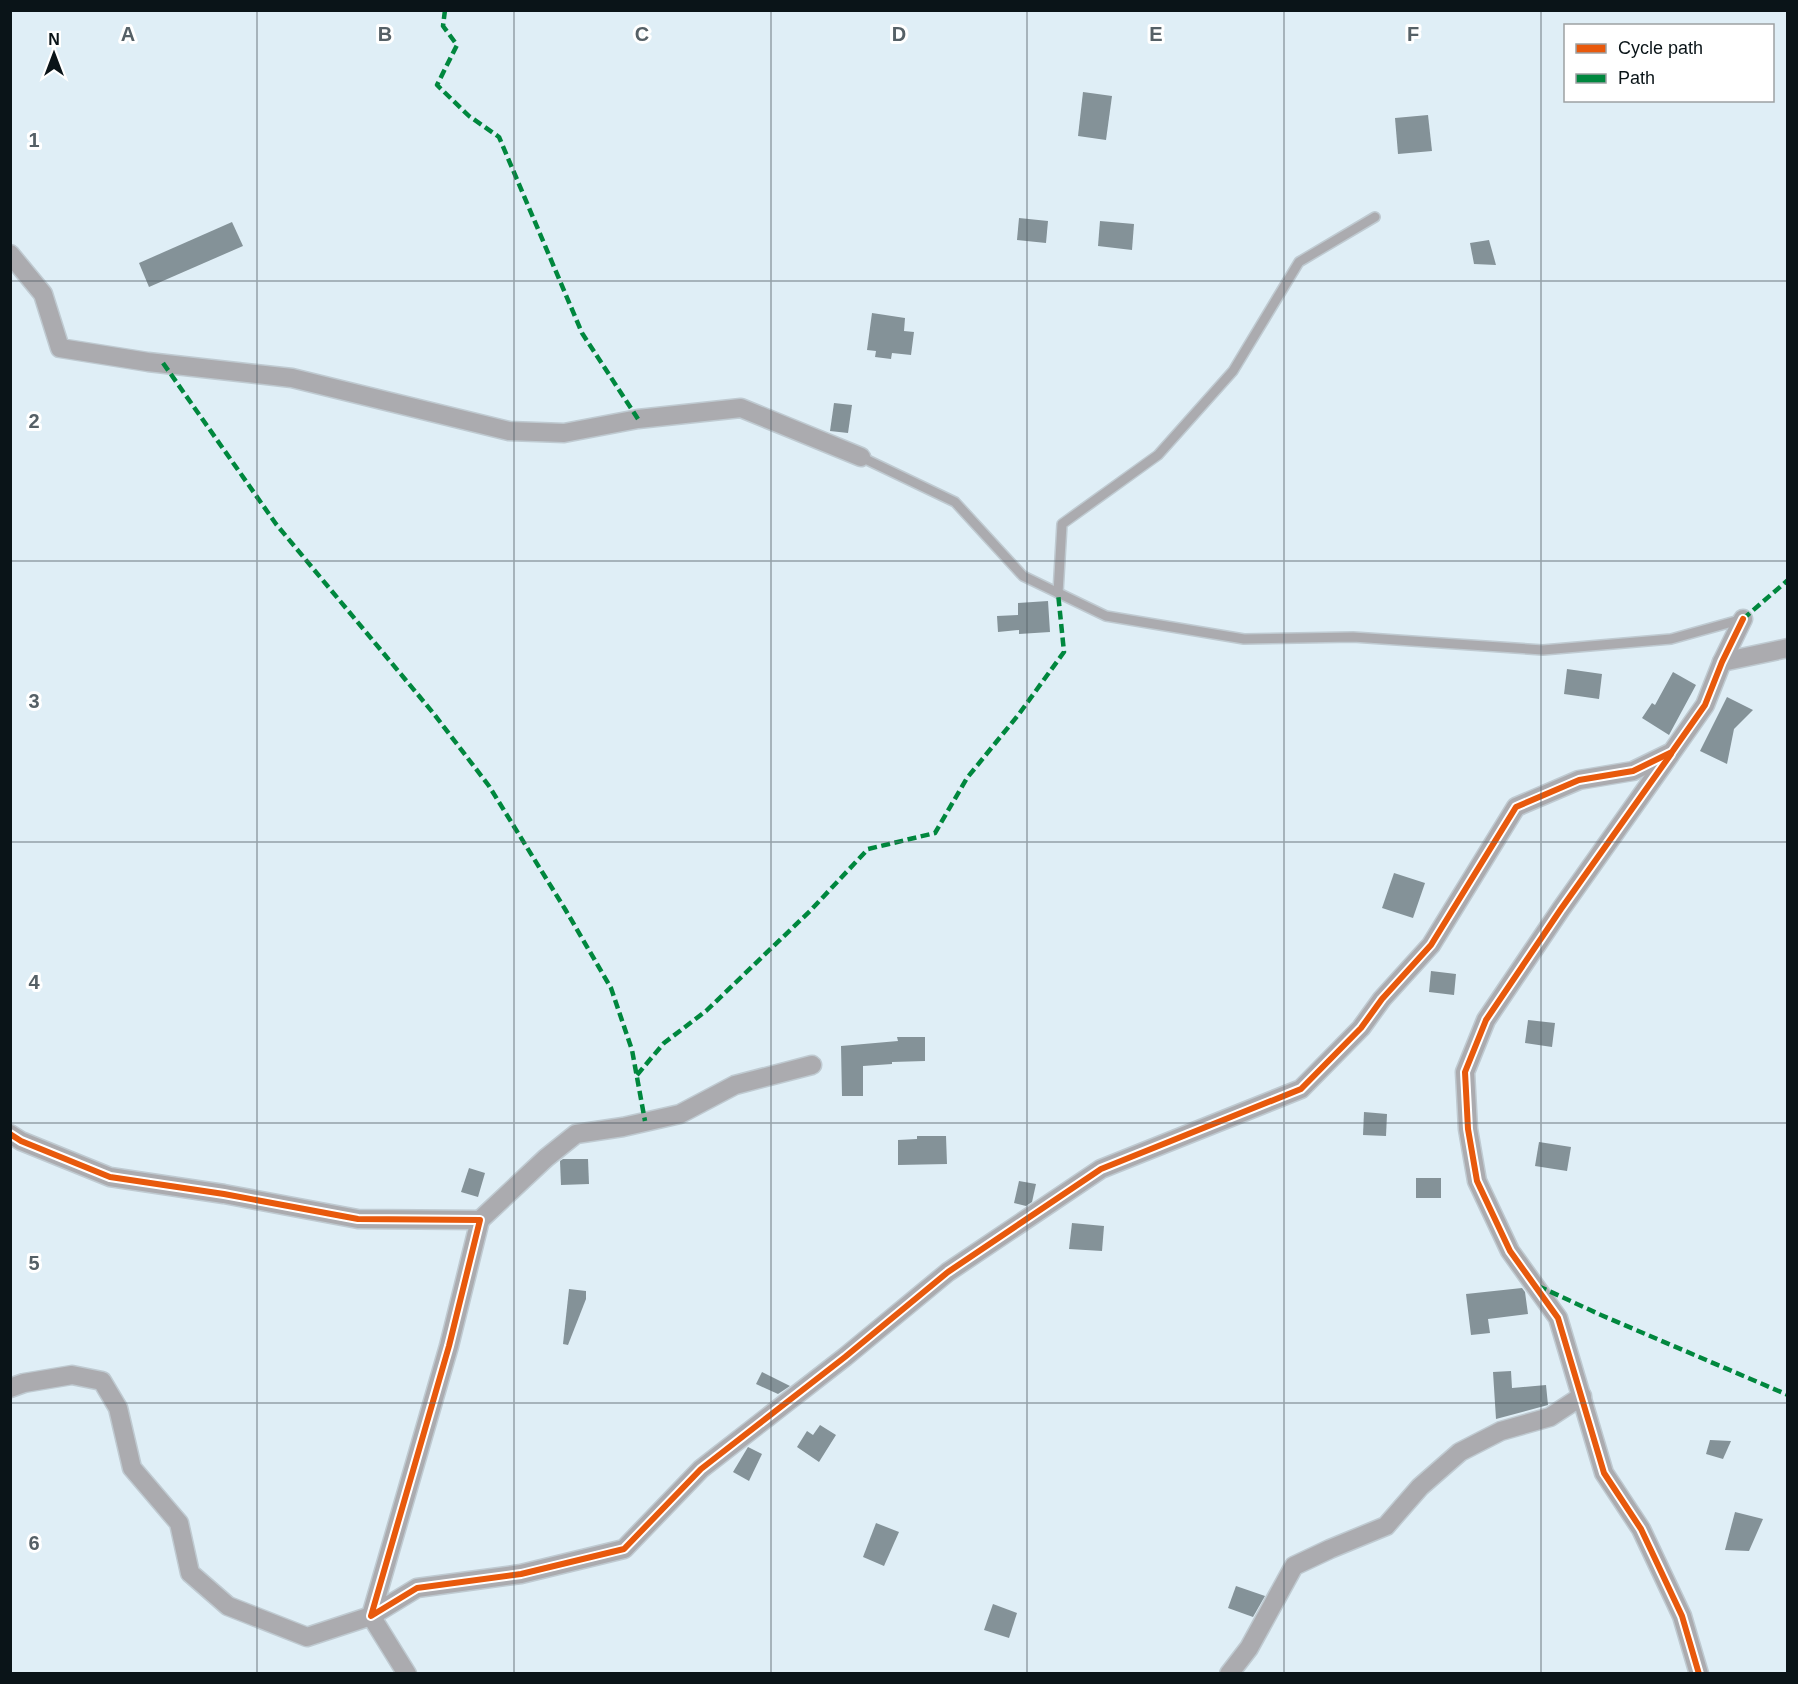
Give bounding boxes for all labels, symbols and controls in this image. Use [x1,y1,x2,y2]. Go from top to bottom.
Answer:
text: A [121,23,135,45]
text: B [378,23,392,45]
text: C [635,23,649,45]
text: D [892,23,906,45]
text: E [1149,23,1163,45]
text: F [1407,23,1419,45]
north arrow [24,24,84,84]
legend [1564,24,1774,102]
text: N [48,31,60,48]
text: Cycle path [1618,38,1703,58]
text: Path [1618,68,1655,88]
text: 1 [28,129,40,151]
text: 2 [28,410,40,432]
text: 3 [28,690,40,712]
text: 4 [28,971,40,993]
text: 5 [28,1252,40,1274]
text: 6 [28,1532,40,1554]

